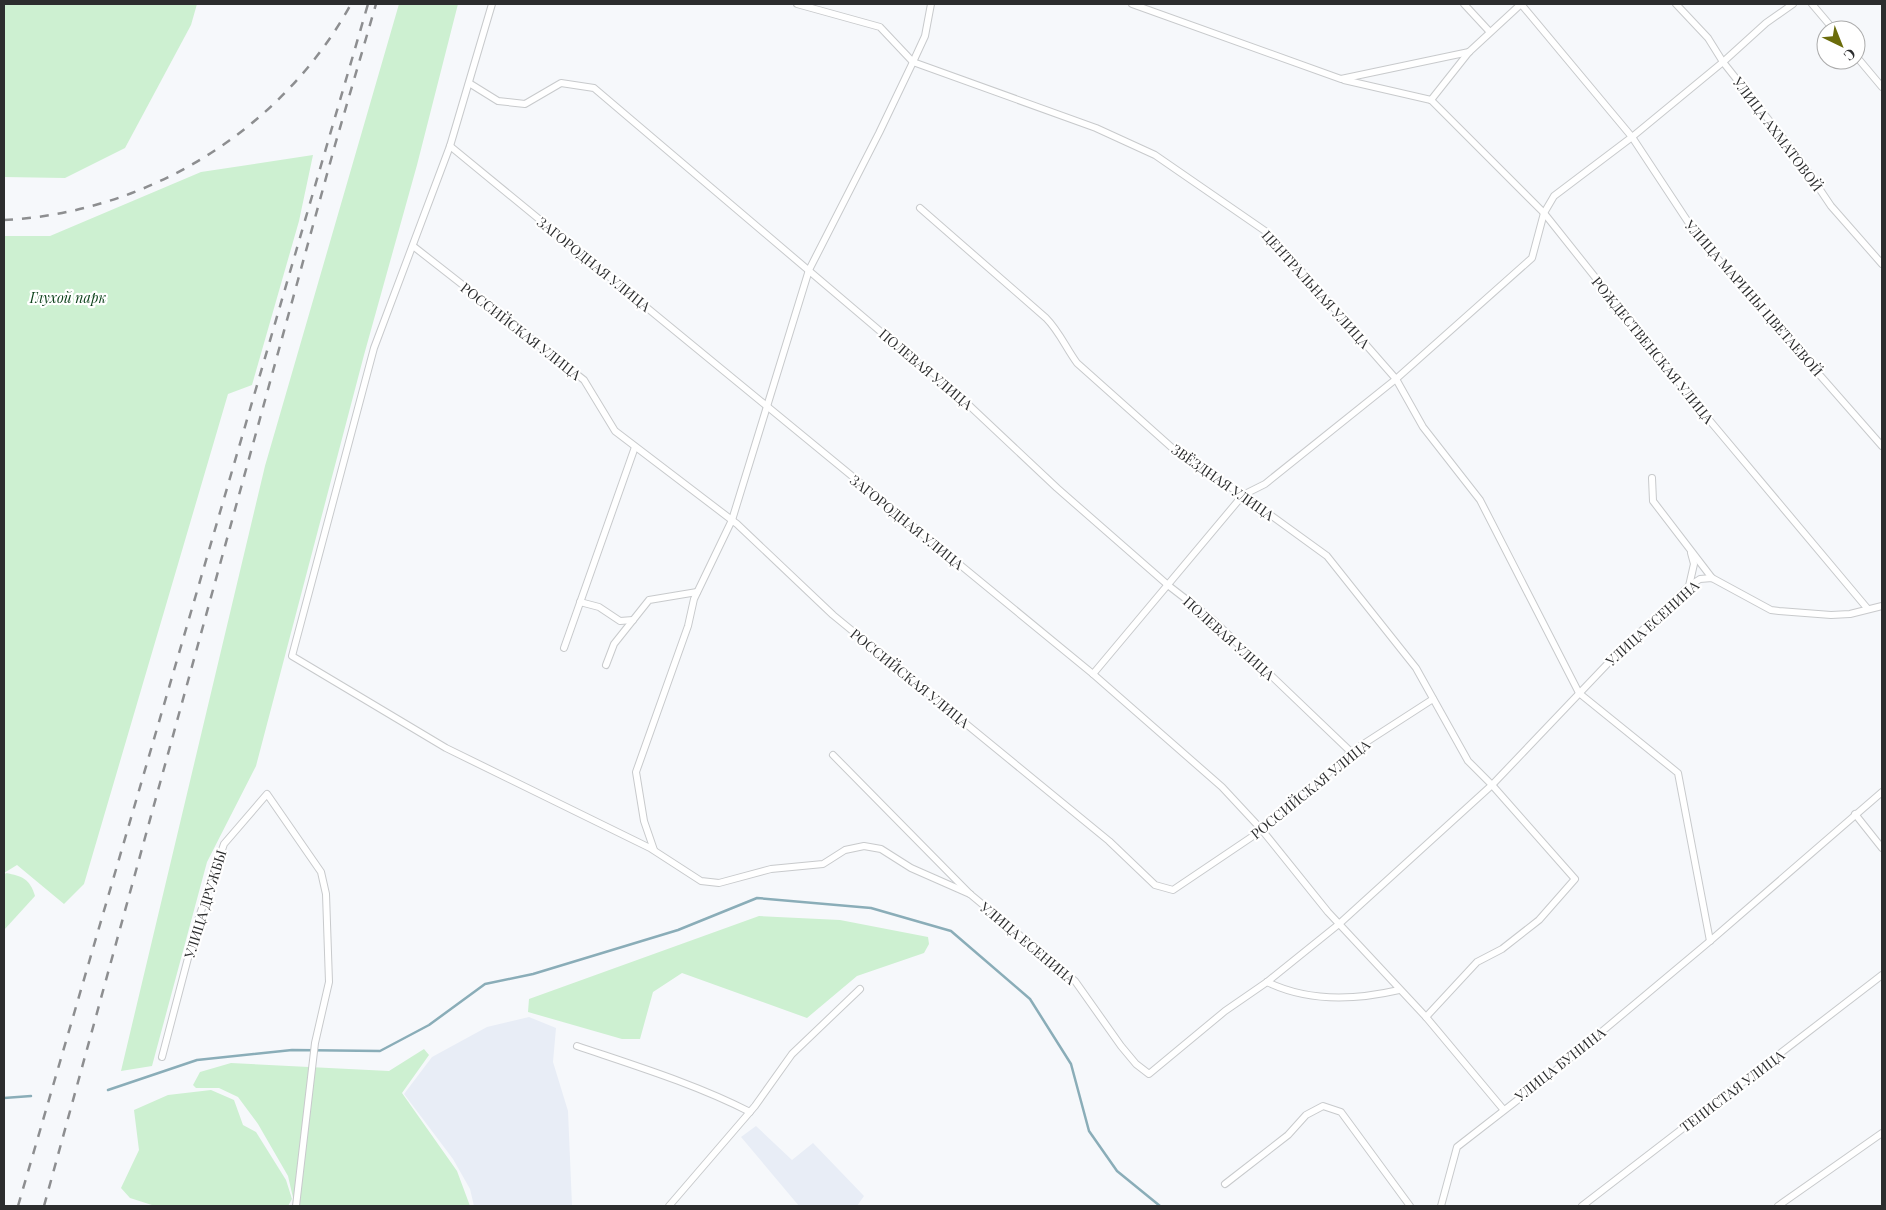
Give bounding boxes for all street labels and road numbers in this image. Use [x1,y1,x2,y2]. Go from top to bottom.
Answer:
street label: УЛИЦА АХМАТОВОЙ [1728,72,1827,195]
street label: ЗАГОРОДНАЯ УЛИЦА [533,212,655,316]
street label: УЛИЦА МАРИНЫ ЦВЕТАЕВОЙ [1680,215,1827,380]
street label: ЦЕНТРАЛЬНАЯ УЛИЦА [1258,226,1374,352]
street label: РОЖДЕСТВЕНСКАЯ УЛИЦА [1588,273,1718,428]
street label: РОССИЙСКАЯ УЛИЦА [457,278,585,384]
street label: ПОЛЕВАЯ УЛИЦА [875,324,977,414]
street label: ЗВЁЗДНАЯ УЛИЦА [1168,439,1278,525]
street label: ЗАГОРОДНАЯ УЛИЦА [846,470,968,574]
street label: УЛИЦА ЕСЕНИНА [1601,576,1703,671]
street label: ПОЛЕВАЯ УЛИЦА [1179,592,1279,684]
street label: РОССИЙСКАЯ УЛИЦА [846,624,974,732]
street label: РОССИЙСКАЯ УЛИЦА [1246,735,1374,843]
street label: УЛИЦА ДРУЖБЫ [179,848,230,961]
street label: УЛИЦА ЕСЕНИНА [975,897,1080,989]
street label: УЛИЦА БУНИНА [1510,1023,1609,1106]
street label: ТЕНИСТАЯ УЛИЦА [1676,1045,1788,1136]

